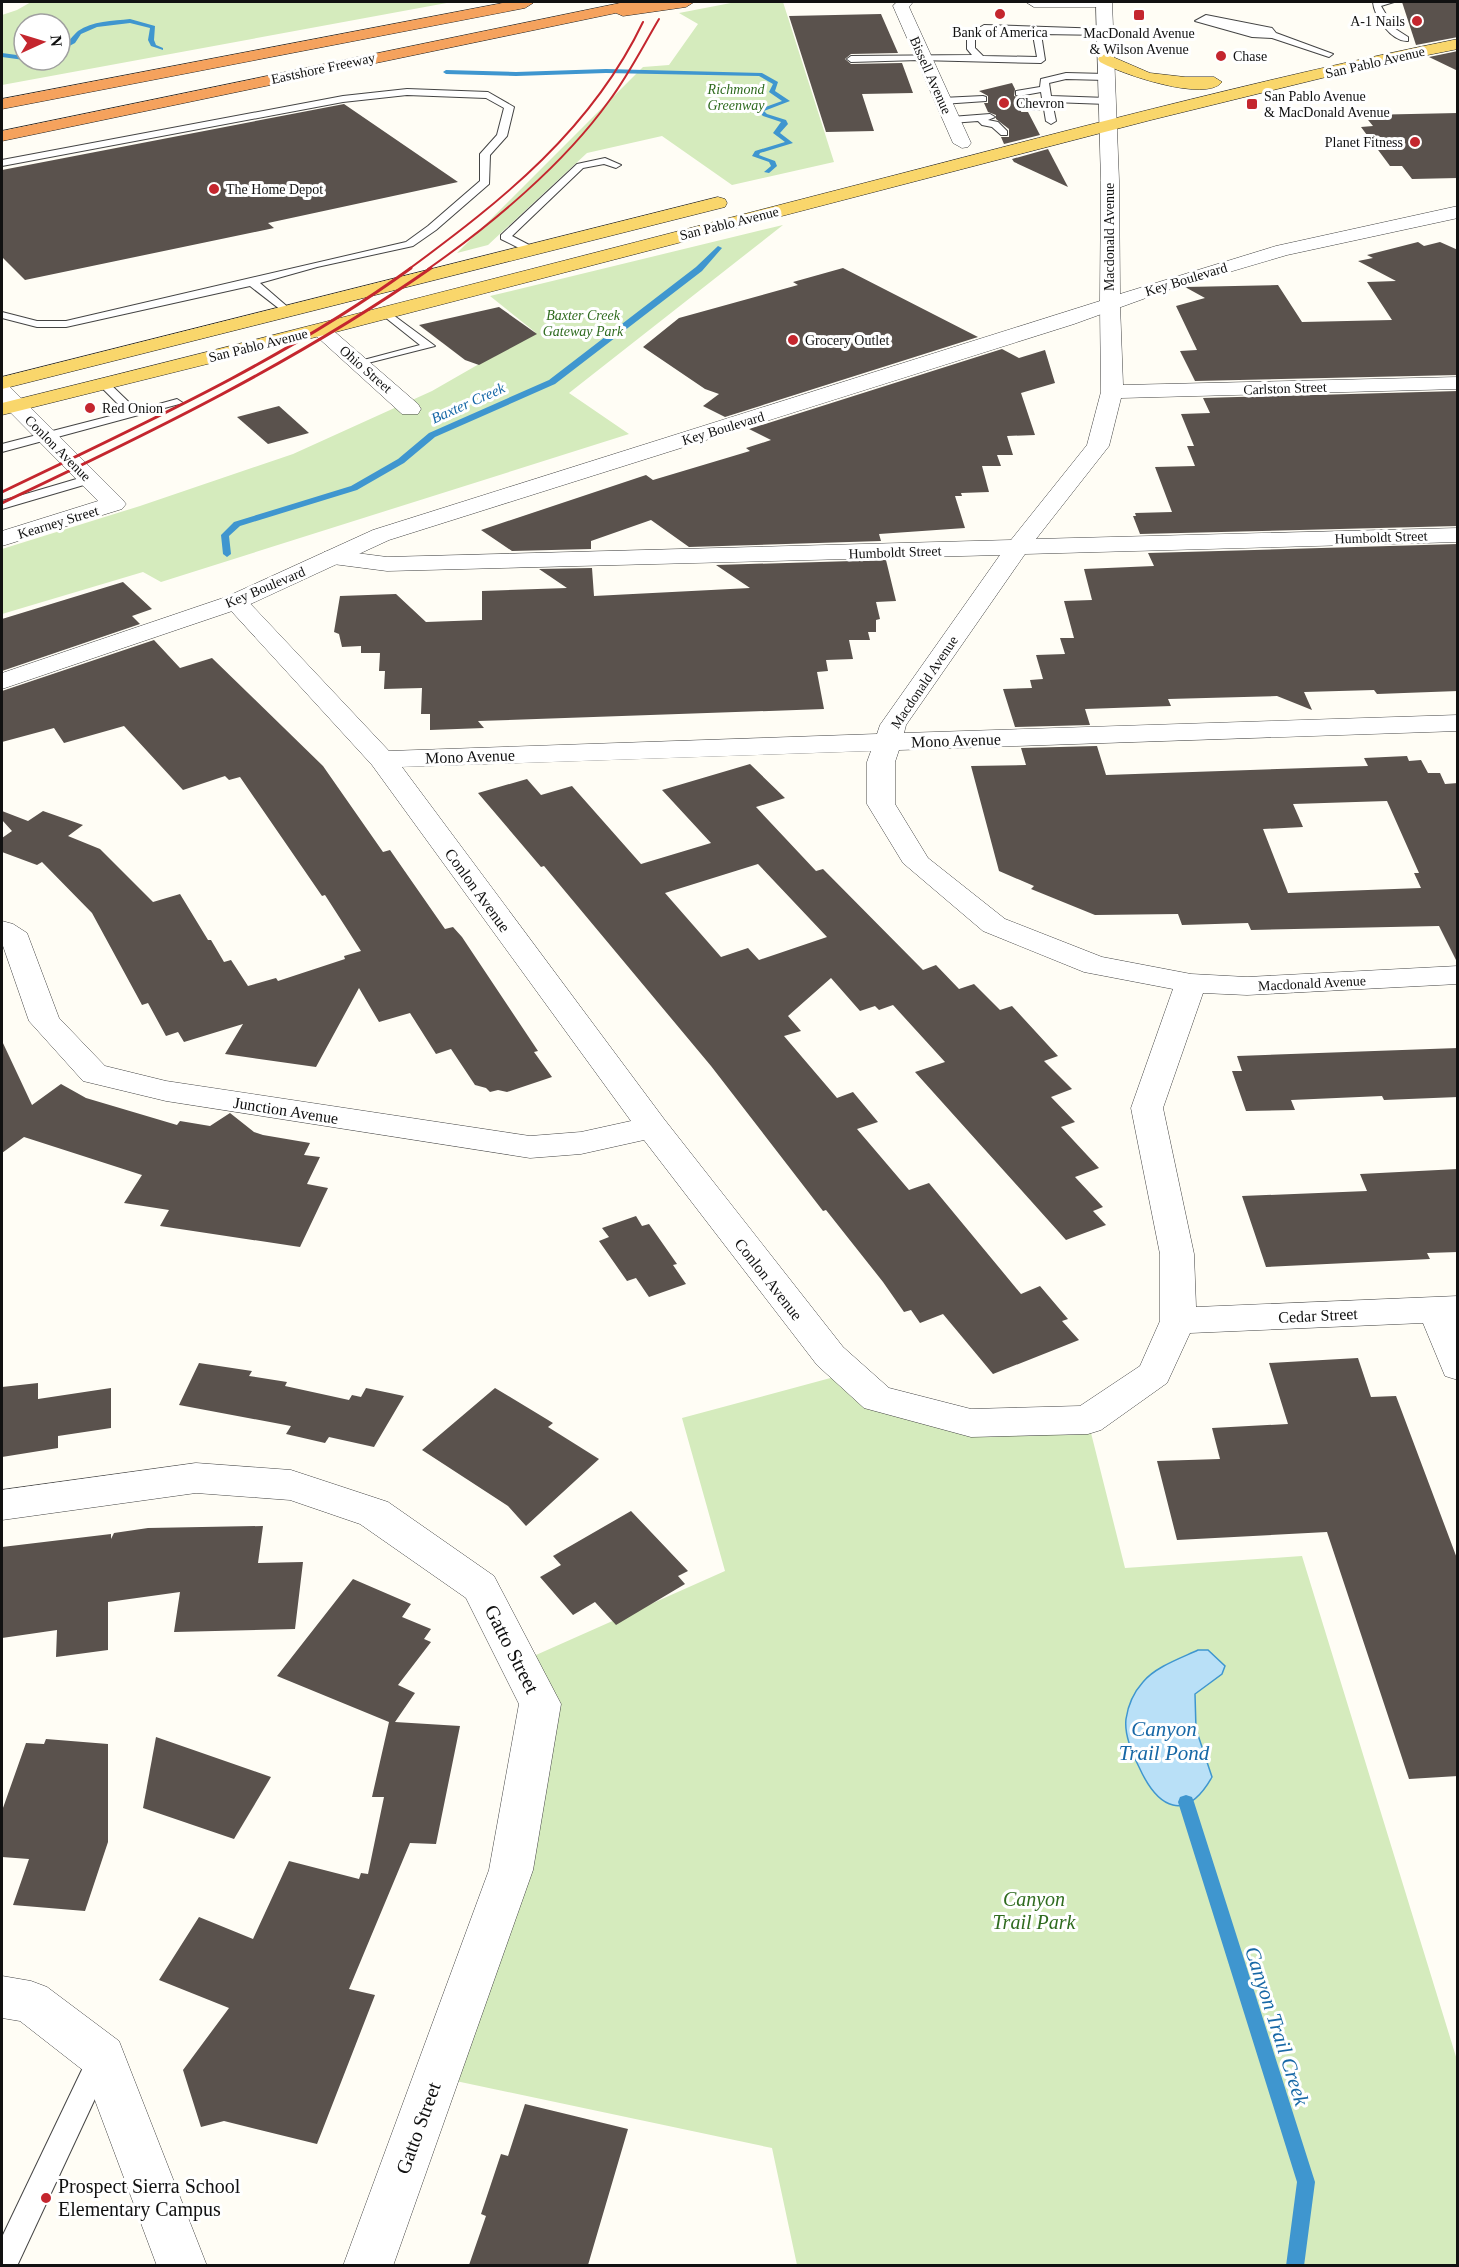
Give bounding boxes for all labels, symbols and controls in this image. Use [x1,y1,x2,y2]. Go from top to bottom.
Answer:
marker: Bank of America [993,7,1007,21]
marker: MacDonald Avenue & Wilson Avenue [1132,8,1146,22]
north arrow [12,12,72,72]
place label: A-1 Nails [1350,14,1405,29]
marker: A-1 Nails [1410,14,1424,28]
place label: Bank of America [952,25,1049,40]
place label: MacDonald Avenue & Wilson Avenue [1083,26,1195,57]
street label: Bissell Avenue [907,34,954,116]
text: N [48,35,65,48]
street label: San Pablo Avenue [1324,44,1426,81]
marker: Chase [1214,49,1228,63]
place label: Chase [1233,49,1267,64]
street label: Eastshore Freeway [270,50,377,87]
park label: Richmond Greenway [707,82,765,113]
place label: San Pablo Avenue & MacDonald Avenue [1264,89,1390,120]
marker: Chevron [997,96,1011,110]
place label: Chevron [1016,96,1064,111]
marker: San Pablo Avenue & MacDonald Avenue [1245,97,1259,111]
place label: Planet Fitness [1325,135,1403,150]
marker: Planet Fitness [1408,135,1422,149]
marker: The Home Depot [207,182,221,196]
place label: The Home Depot [226,182,323,197]
street label: Macdonald Avenue [1102,183,1117,291]
street label: San Pablo Avenue [678,204,780,243]
street label: Key Boulevard [1143,260,1229,299]
park label: Baxter Creek Gateway Park [543,308,624,339]
street label: San Pablo Avenue [207,326,309,365]
marker: Grocery Outlet [786,333,800,347]
place label: Grocery Outlet [805,333,889,348]
street label: Ohio Street [337,343,395,396]
water label: Baxter Creek [429,379,508,426]
street label: Carlston Street [1243,380,1327,397]
marker: Red Onion [83,401,97,415]
place label: Red Onion [102,401,163,416]
street label: Key Boulevard [680,409,766,448]
street label: Conlon Avenue [22,412,94,484]
street label: Kearney Street [16,503,100,542]
street label: Humboldt Street [1334,528,1428,547]
street label: Humboldt Street [848,543,942,562]
street label: Key Boulevard [223,564,307,611]
street label: Macdonald Avenue [888,633,961,731]
street label: Mono Avenue [911,730,1001,751]
street label: Mono Avenue [425,746,515,767]
street label: Conlon Avenue [442,845,514,935]
street label: Macdonald Avenue [1258,973,1366,994]
street label: Junction Avenue [232,1094,340,1127]
street label: Conlon Avenue [731,1235,806,1323]
street label: Cedar Street [1278,1305,1359,1326]
street label: Gatto Street [480,1601,544,1697]
water label: Canyon Trail Pond [1119,1717,1210,1765]
park label: Canyon Trail Park [993,1888,1077,1933]
water label: Canyon Trail Creek [1240,1943,1314,2109]
street label: Gatto Street [391,2079,445,2177]
place label: Prospect Sierra School Elementary Campus [58,2175,241,2221]
marker: Prospect Sierra School Elementary Campus [39,2191,53,2205]

